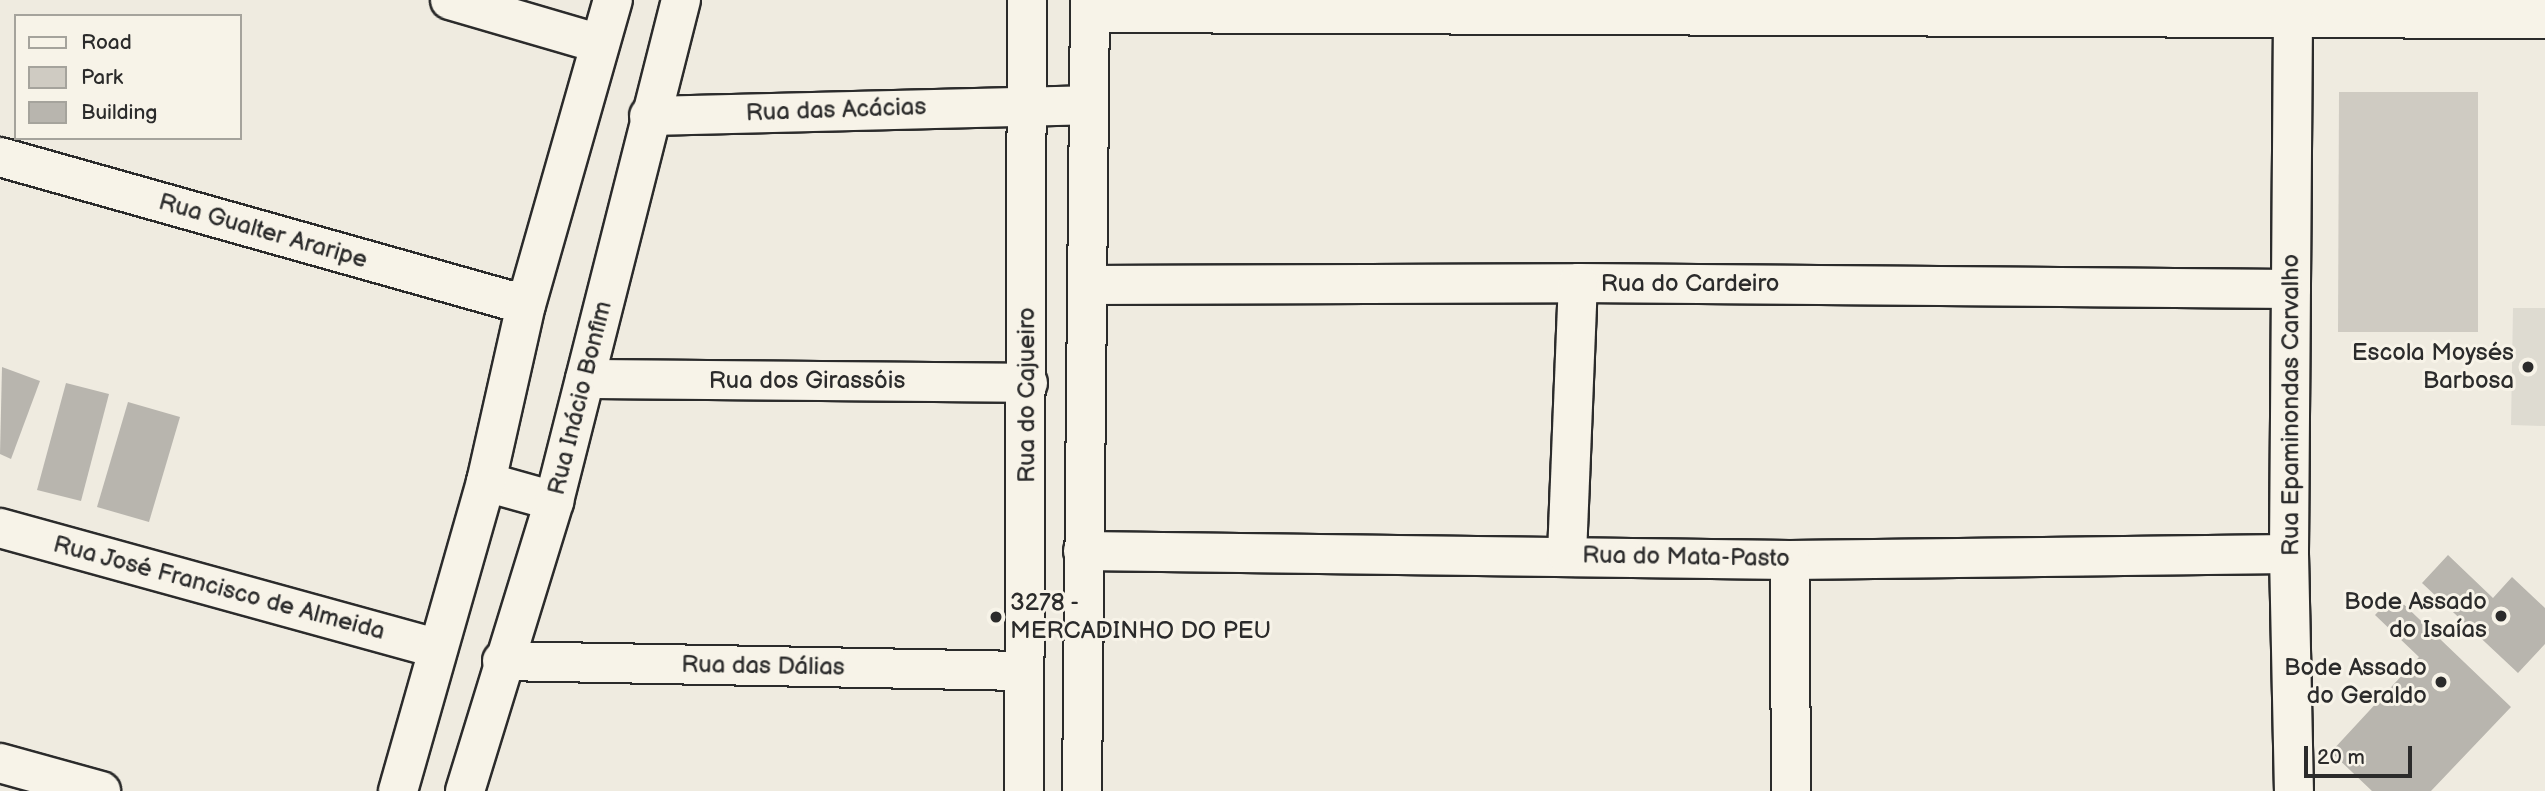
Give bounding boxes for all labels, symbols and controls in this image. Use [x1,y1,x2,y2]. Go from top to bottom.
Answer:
legend [14,14,242,140]
text: Road [81,30,132,55]
text: Park [81,65,123,90]
street label: Rua das Acácias [745,92,927,128]
text: Building [81,100,157,125]
street label: Rua Gualter Araripe [155,187,371,275]
street label: Rua Epaminondas Carvalho [2277,254,2305,556]
street label: Rua do Cardeiro [1601,270,1779,298]
street label: Rua Inácio Bonfim [542,298,618,498]
street label: Rua do Cajueiro [1013,307,1041,483]
place label: Escola Moysés Barbosa [2352,339,2514,395]
marker: Escola Moysés Barbosa [2520,359,2536,375]
street label: Rua dos Girassóis [709,367,905,395]
street label: Rua José Francisco de Almeida [49,530,389,646]
street label: Rua do Mata-Pasto [1582,541,1790,573]
place label: Bode Assado do Isaías [2344,588,2487,644]
place label: 3278 - MERCADINHO DO PEU [1010,589,1271,645]
marker: Bode Assado do Isaías [2493,608,2509,624]
marker: 3278 - MERCADINHO DO PEU [988,609,1004,625]
street label: Rua das Dálias [681,650,845,682]
place label: Bode Assado do Geraldo [2284,654,2427,710]
marker: Bode Assado do Geraldo [2433,674,2449,690]
scale bar [2307,732,2416,776]
text: 20 m [2317,745,2365,770]

